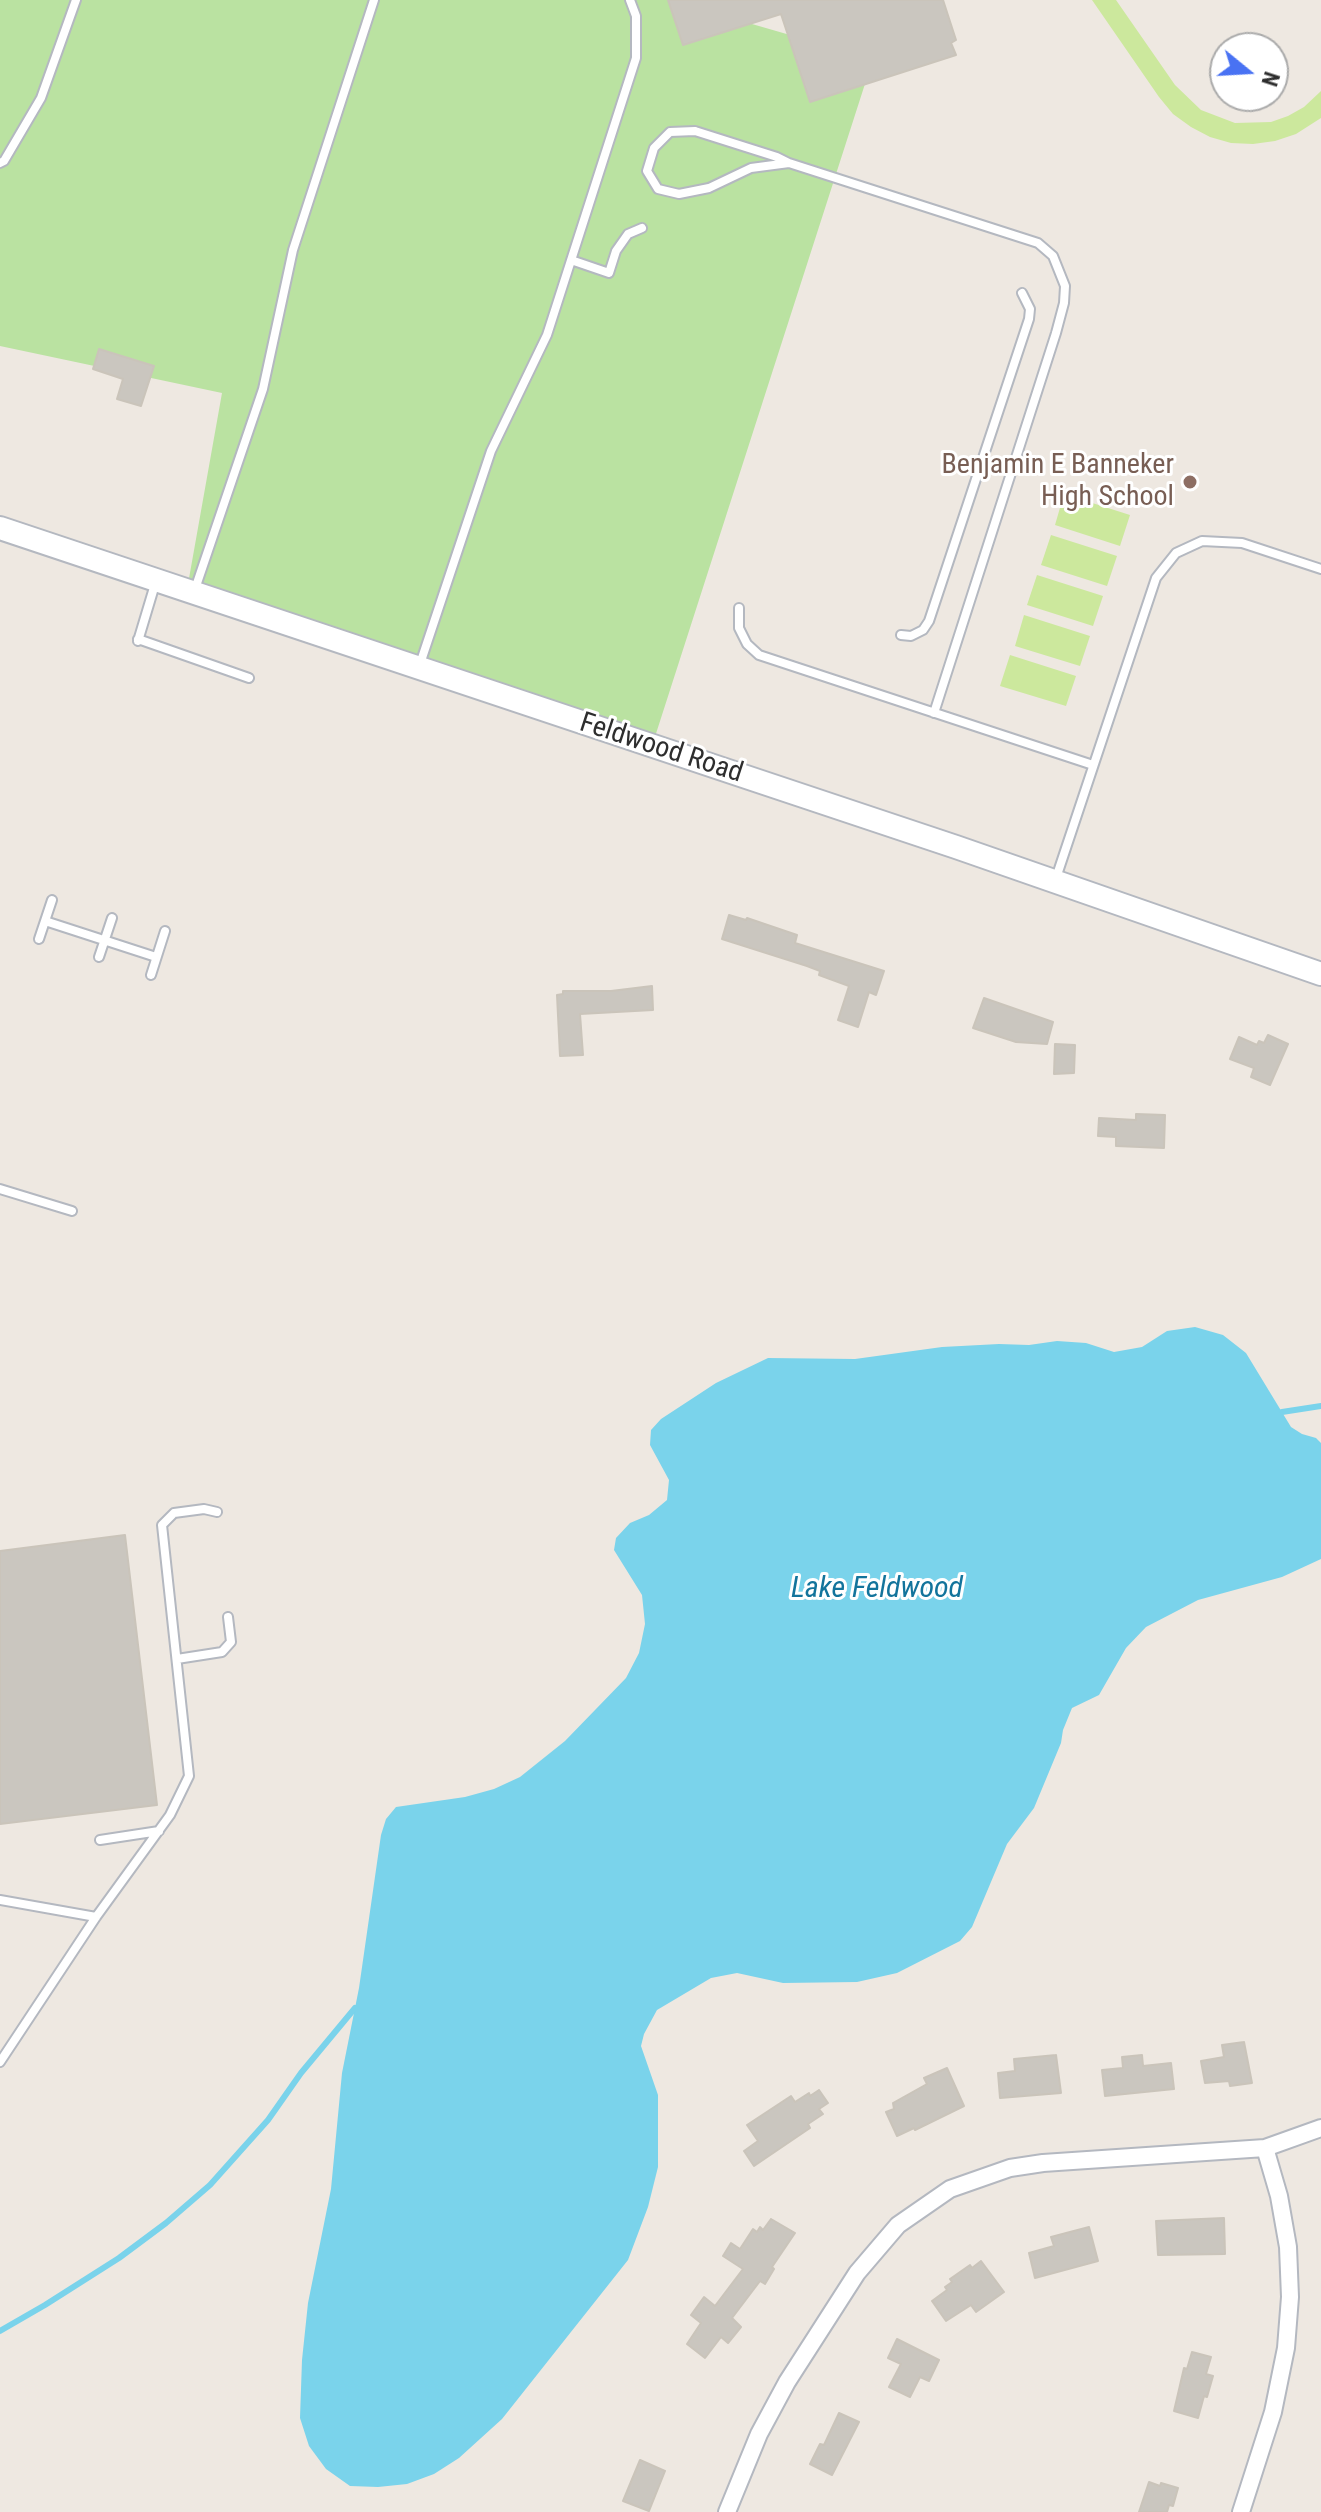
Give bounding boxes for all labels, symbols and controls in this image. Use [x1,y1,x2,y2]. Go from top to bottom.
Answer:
north arrow [1209,32,1289,112]
text: N [1256,69,1284,89]
place label: Benjamin E Banneker High School [942,449,1174,515]
marker: Benjamin E Banneker High School [1181,473,1199,491]
street label: Feldwood Road [575,707,747,791]
water label: Lake Feldwood [791,1571,963,1607]

